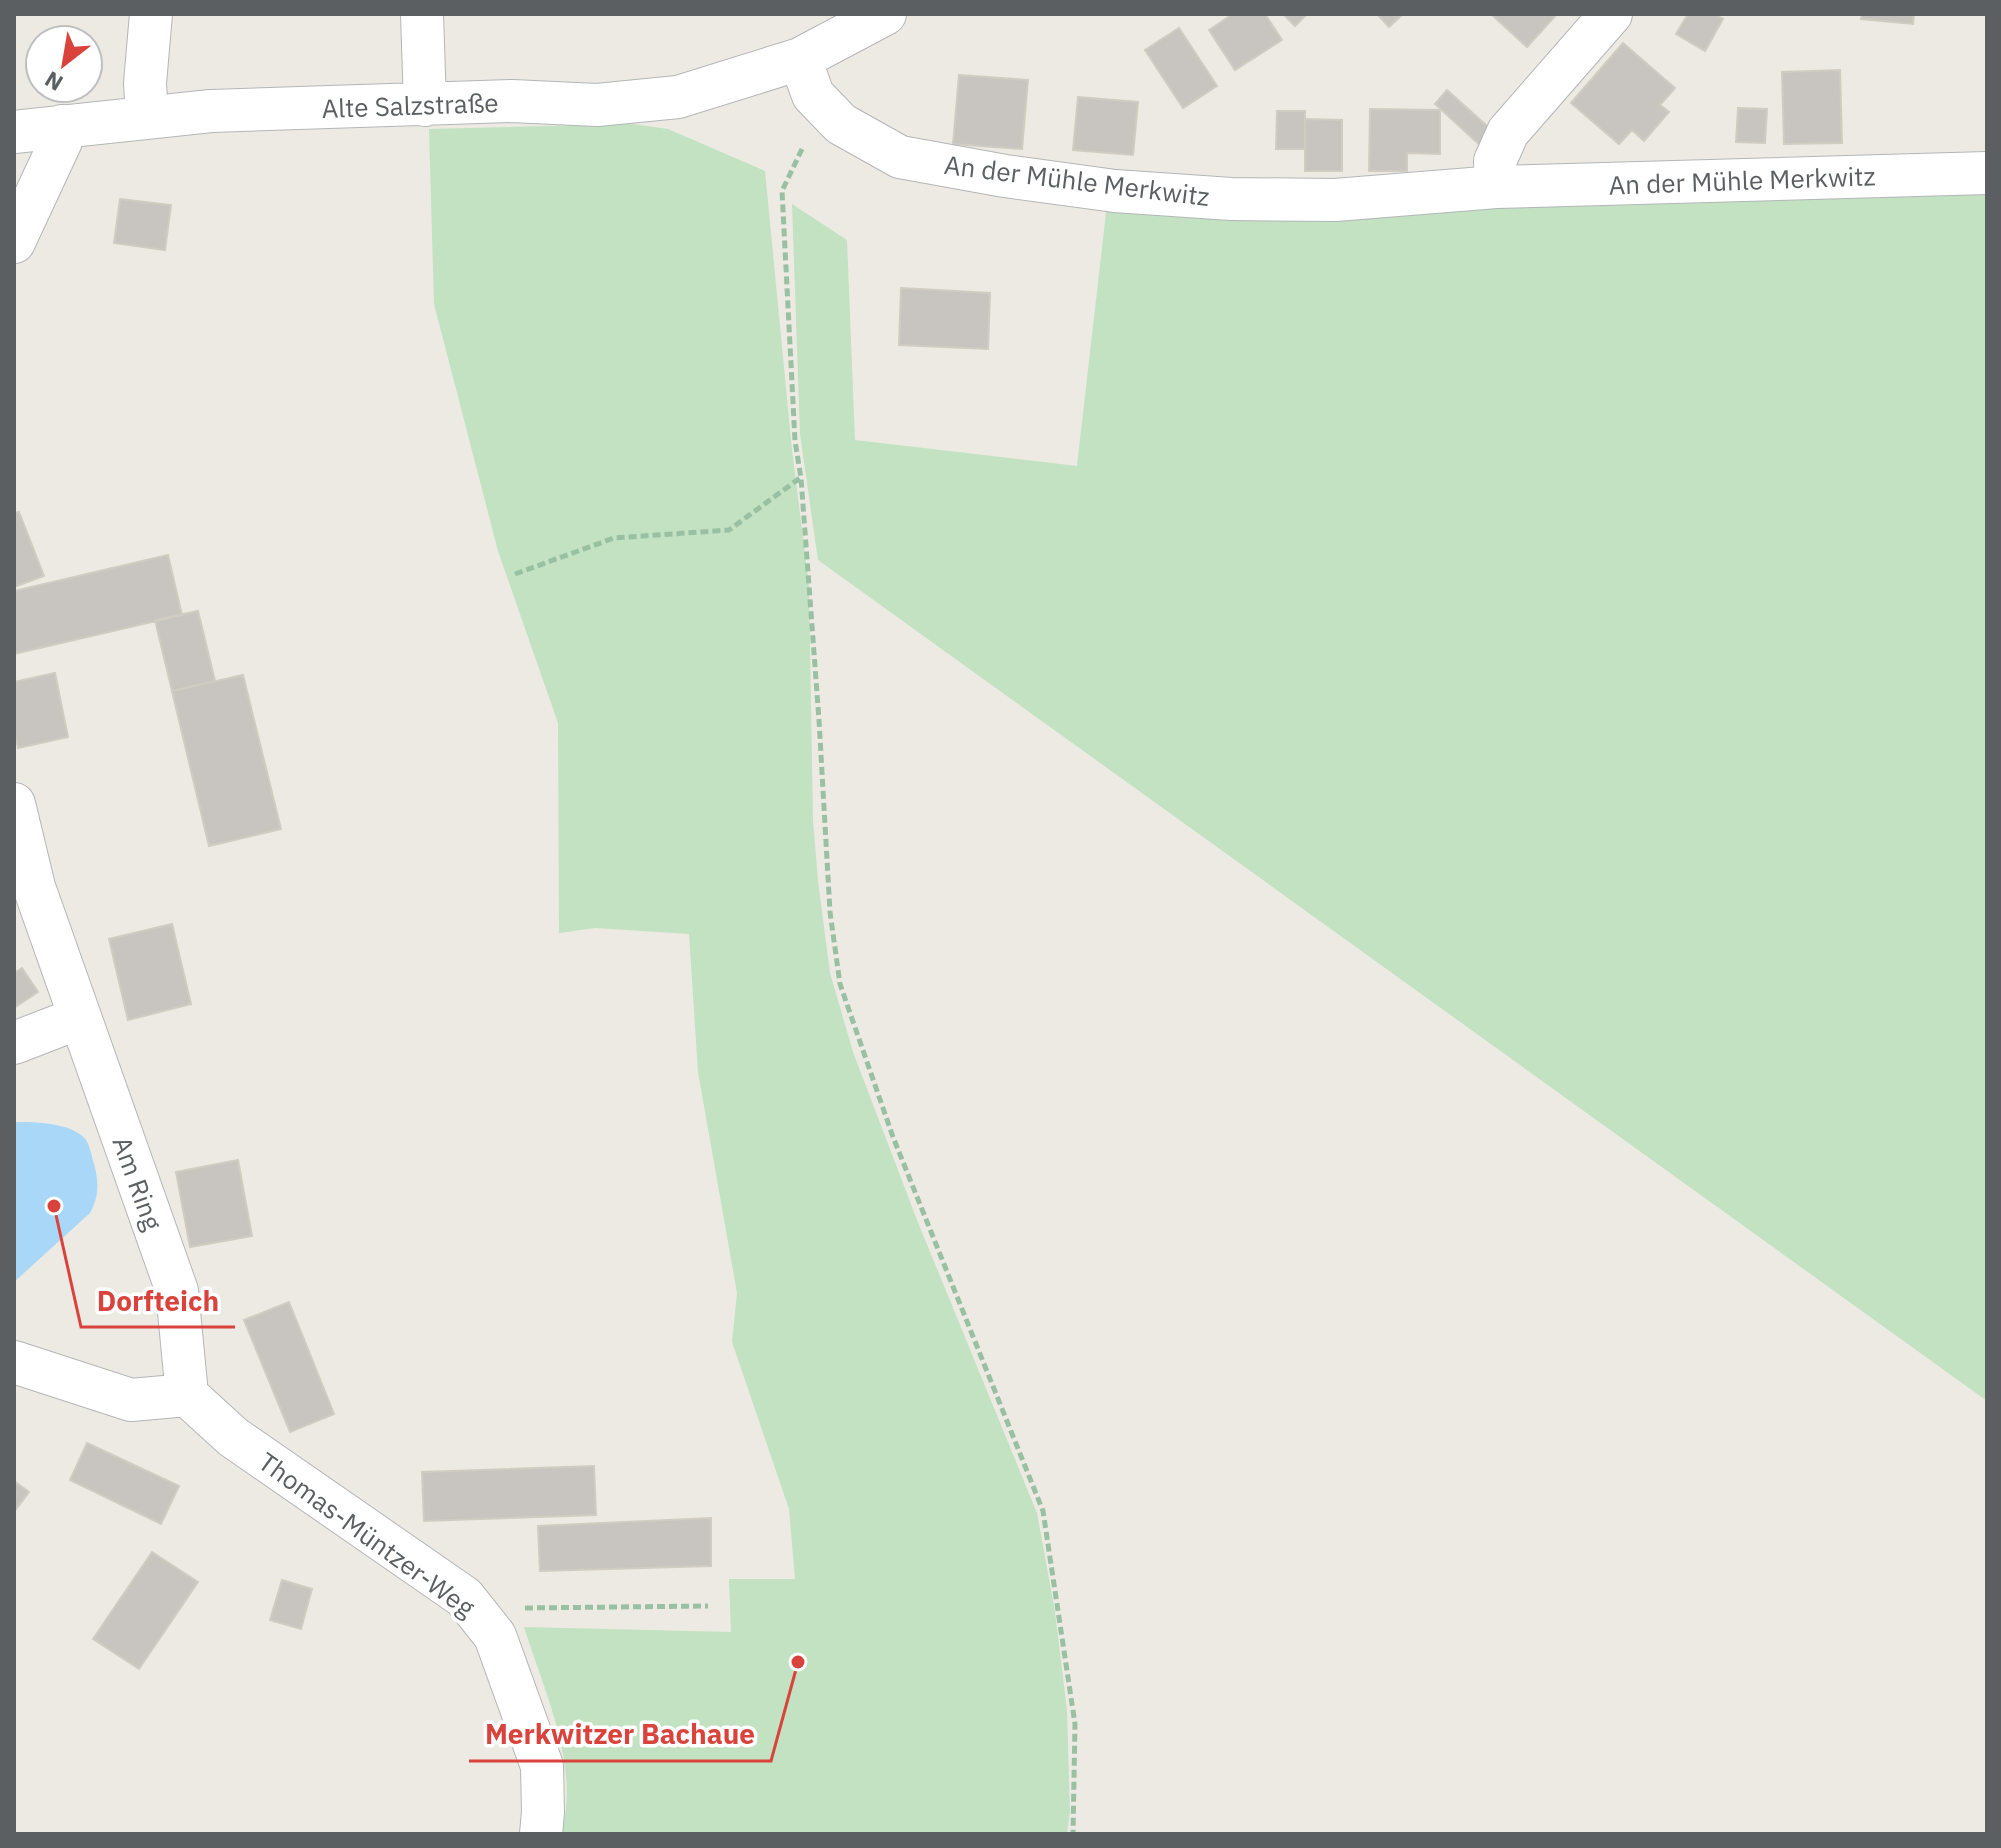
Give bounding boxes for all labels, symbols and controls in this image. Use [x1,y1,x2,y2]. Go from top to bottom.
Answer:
north arrow [24,24,104,104]
text: N [39,65,68,98]
street label: Alte Salzstraße [321,85,499,125]
street label: An der Mühle Merkwitz [942,147,1212,213]
street label: An der Mühle Merkwitz [1608,158,1876,202]
street label: Am Ring [105,1132,171,1235]
callout: Dorfteich [81,1275,235,1327]
text: Dorfteich [97,1282,219,1319]
street label: Thomas-Müntzer-Weg [252,1444,482,1624]
callout: Merkwitzer Bachaue [469,1709,771,1761]
text: Merkwitzer Bachaue [485,1715,755,1752]

